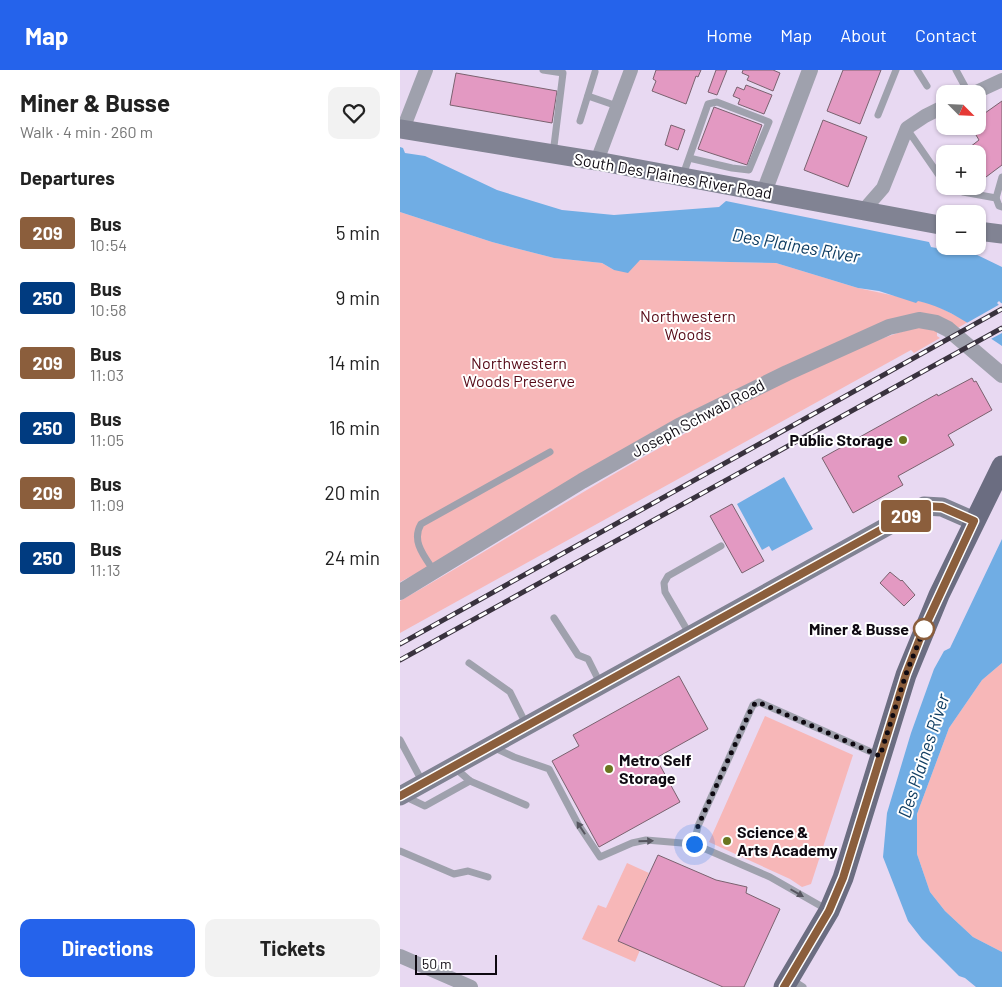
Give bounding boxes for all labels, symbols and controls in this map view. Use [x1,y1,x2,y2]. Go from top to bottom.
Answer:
text: Map [25,21,68,50]
text: Home [706,24,752,46]
text: Map [780,24,812,46]
text: About [840,24,887,46]
text: Contact [915,24,977,46]
north arrow [936,85,986,135]
map controls [936,85,986,255]
button: heart [328,87,380,139]
text: Miner & Busse [20,88,170,117]
text: Walk · 4 min · 260 m [20,122,153,141]
button: + [936,145,986,195]
street label: South Des Plaines River Road [573,149,774,202]
text: Departures [20,166,115,189]
button: − [936,205,986,255]
text: Bus [90,212,122,235]
text: 5 min [336,221,380,244]
text: 209 [33,222,62,244]
water label: Des Plaines River [731,223,862,267]
text: 10:54 [90,235,127,254]
text: Bus [90,277,122,300]
text: 9 min [336,286,380,309]
text: 250 [32,287,63,309]
text: 10:58 [90,300,127,319]
park label: Northwestern Woods [640,306,736,343]
text: Bus [90,342,122,365]
text: 14 min [328,351,380,374]
text: 209 [33,352,62,374]
park label: Northwestern Woods Preserve [463,353,575,390]
text: 11:03 [90,365,124,384]
street label: Joseph Schwab Road [628,374,767,461]
text: Bus [90,407,122,430]
text: 16 min [329,416,380,439]
text: 250 [32,417,63,439]
text: 11:05 [90,430,124,449]
place label: Public Storage [789,430,893,449]
marker: Public Storage [897,434,909,446]
text: Bus [90,472,122,495]
text: 20 min [324,481,380,504]
text: 209 [33,482,62,504]
text: 11:09 [90,495,124,514]
line badge: 209 [877,500,935,532]
text: 209 [891,505,921,527]
text: Bus [90,537,122,560]
text: 24 min [325,546,380,569]
text: 250 [32,547,63,569]
text: 11:13 [90,560,121,579]
marker: Miner & Busse [913,618,935,640]
place label: Miner & Busse [809,619,909,638]
water label: Des Plaines River [893,690,954,821]
place label: Metro Self Storage [619,750,691,787]
marker: Metro Self Storage [603,763,615,775]
one-way arrow [576,821,586,835]
place label: Science & Arts Academy [737,822,838,859]
your location [682,832,707,857]
marker: Science & Arts Academy [721,835,733,847]
one-way arrow [638,837,654,845]
one-way arrow [791,888,804,897]
button: Directions [20,919,195,977]
button: Tickets [205,919,380,977]
scale bar [415,952,498,975]
text: 50 m [422,955,451,972]

